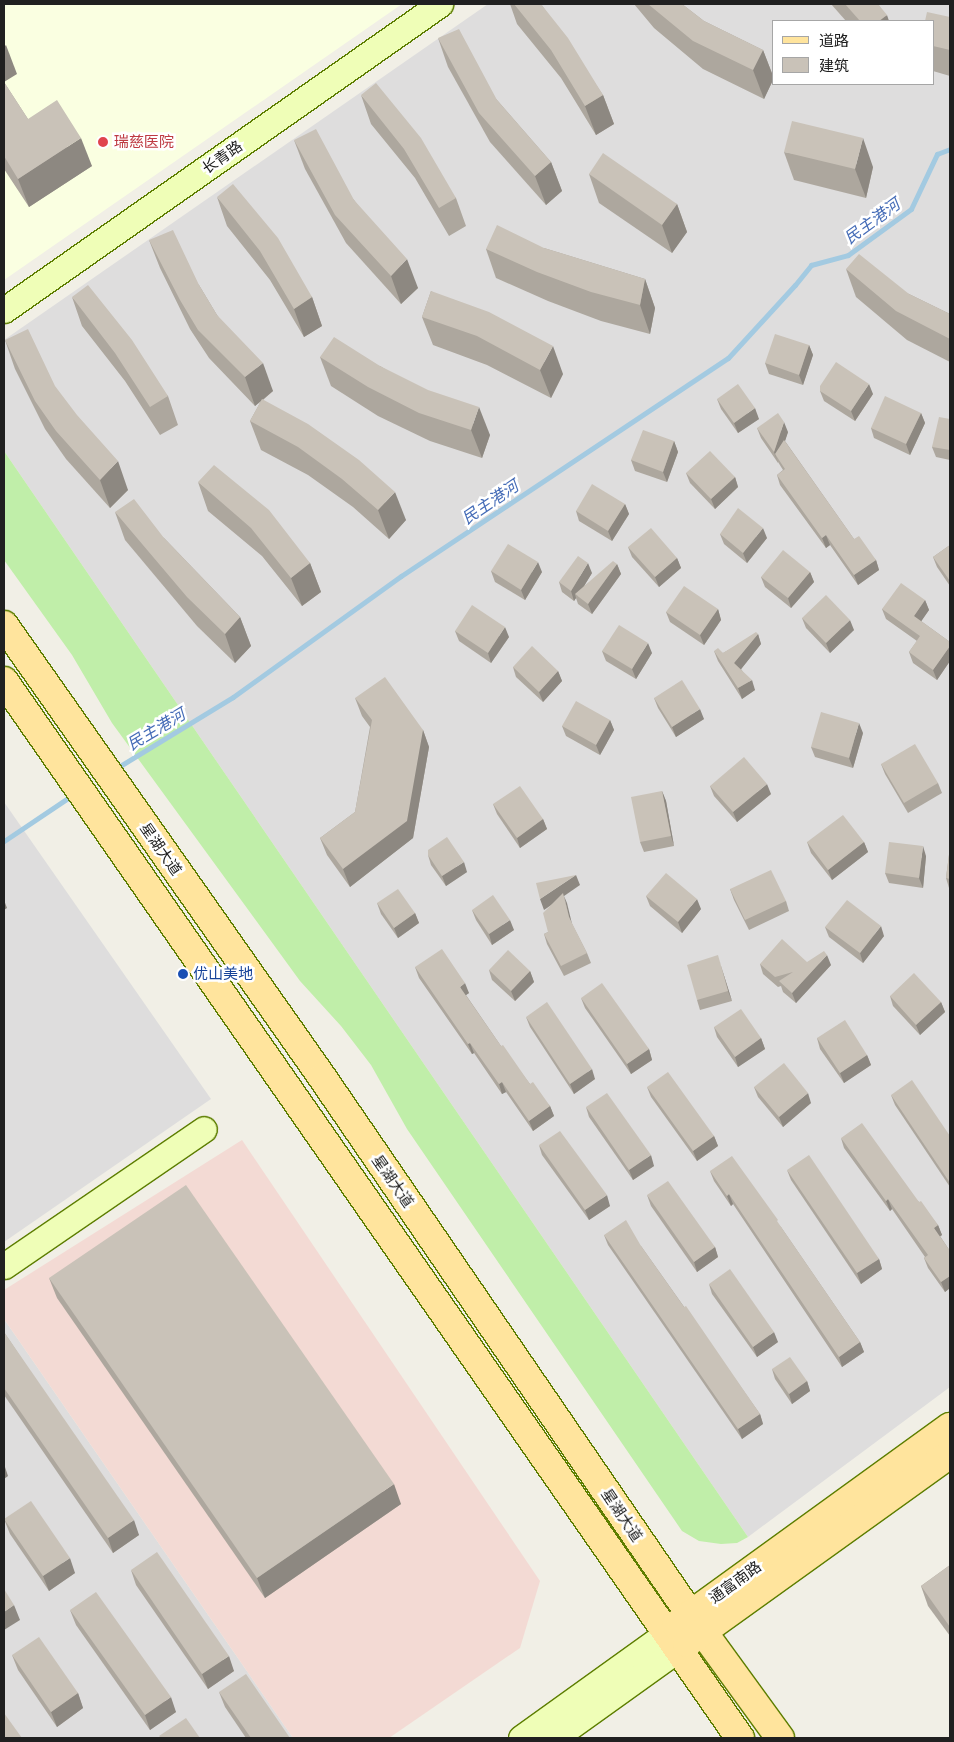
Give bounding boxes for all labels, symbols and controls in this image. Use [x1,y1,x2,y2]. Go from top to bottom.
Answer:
legend [772,20,934,85]
text: 道路 [819,31,849,50]
text: 建筑 [819,56,849,75]
place label: 瑞慈医院 [114,133,174,151]
marker: 瑞慈医院 [96,135,110,149]
street label: 长青路 [198,137,246,177]
water label: 民主港河 [840,194,904,248]
water label: 民主港河 [458,476,522,528]
water label: 民主港河 [124,704,188,754]
street label: 星湖大道 [136,819,186,879]
place label: 优山美地 [193,965,253,983]
marker: 优山美地 [177,968,189,980]
street label: 星湖大道 [368,1151,418,1211]
street label: 星湖大道 [598,1485,646,1545]
street label: 通富南路 [705,1557,765,1607]

